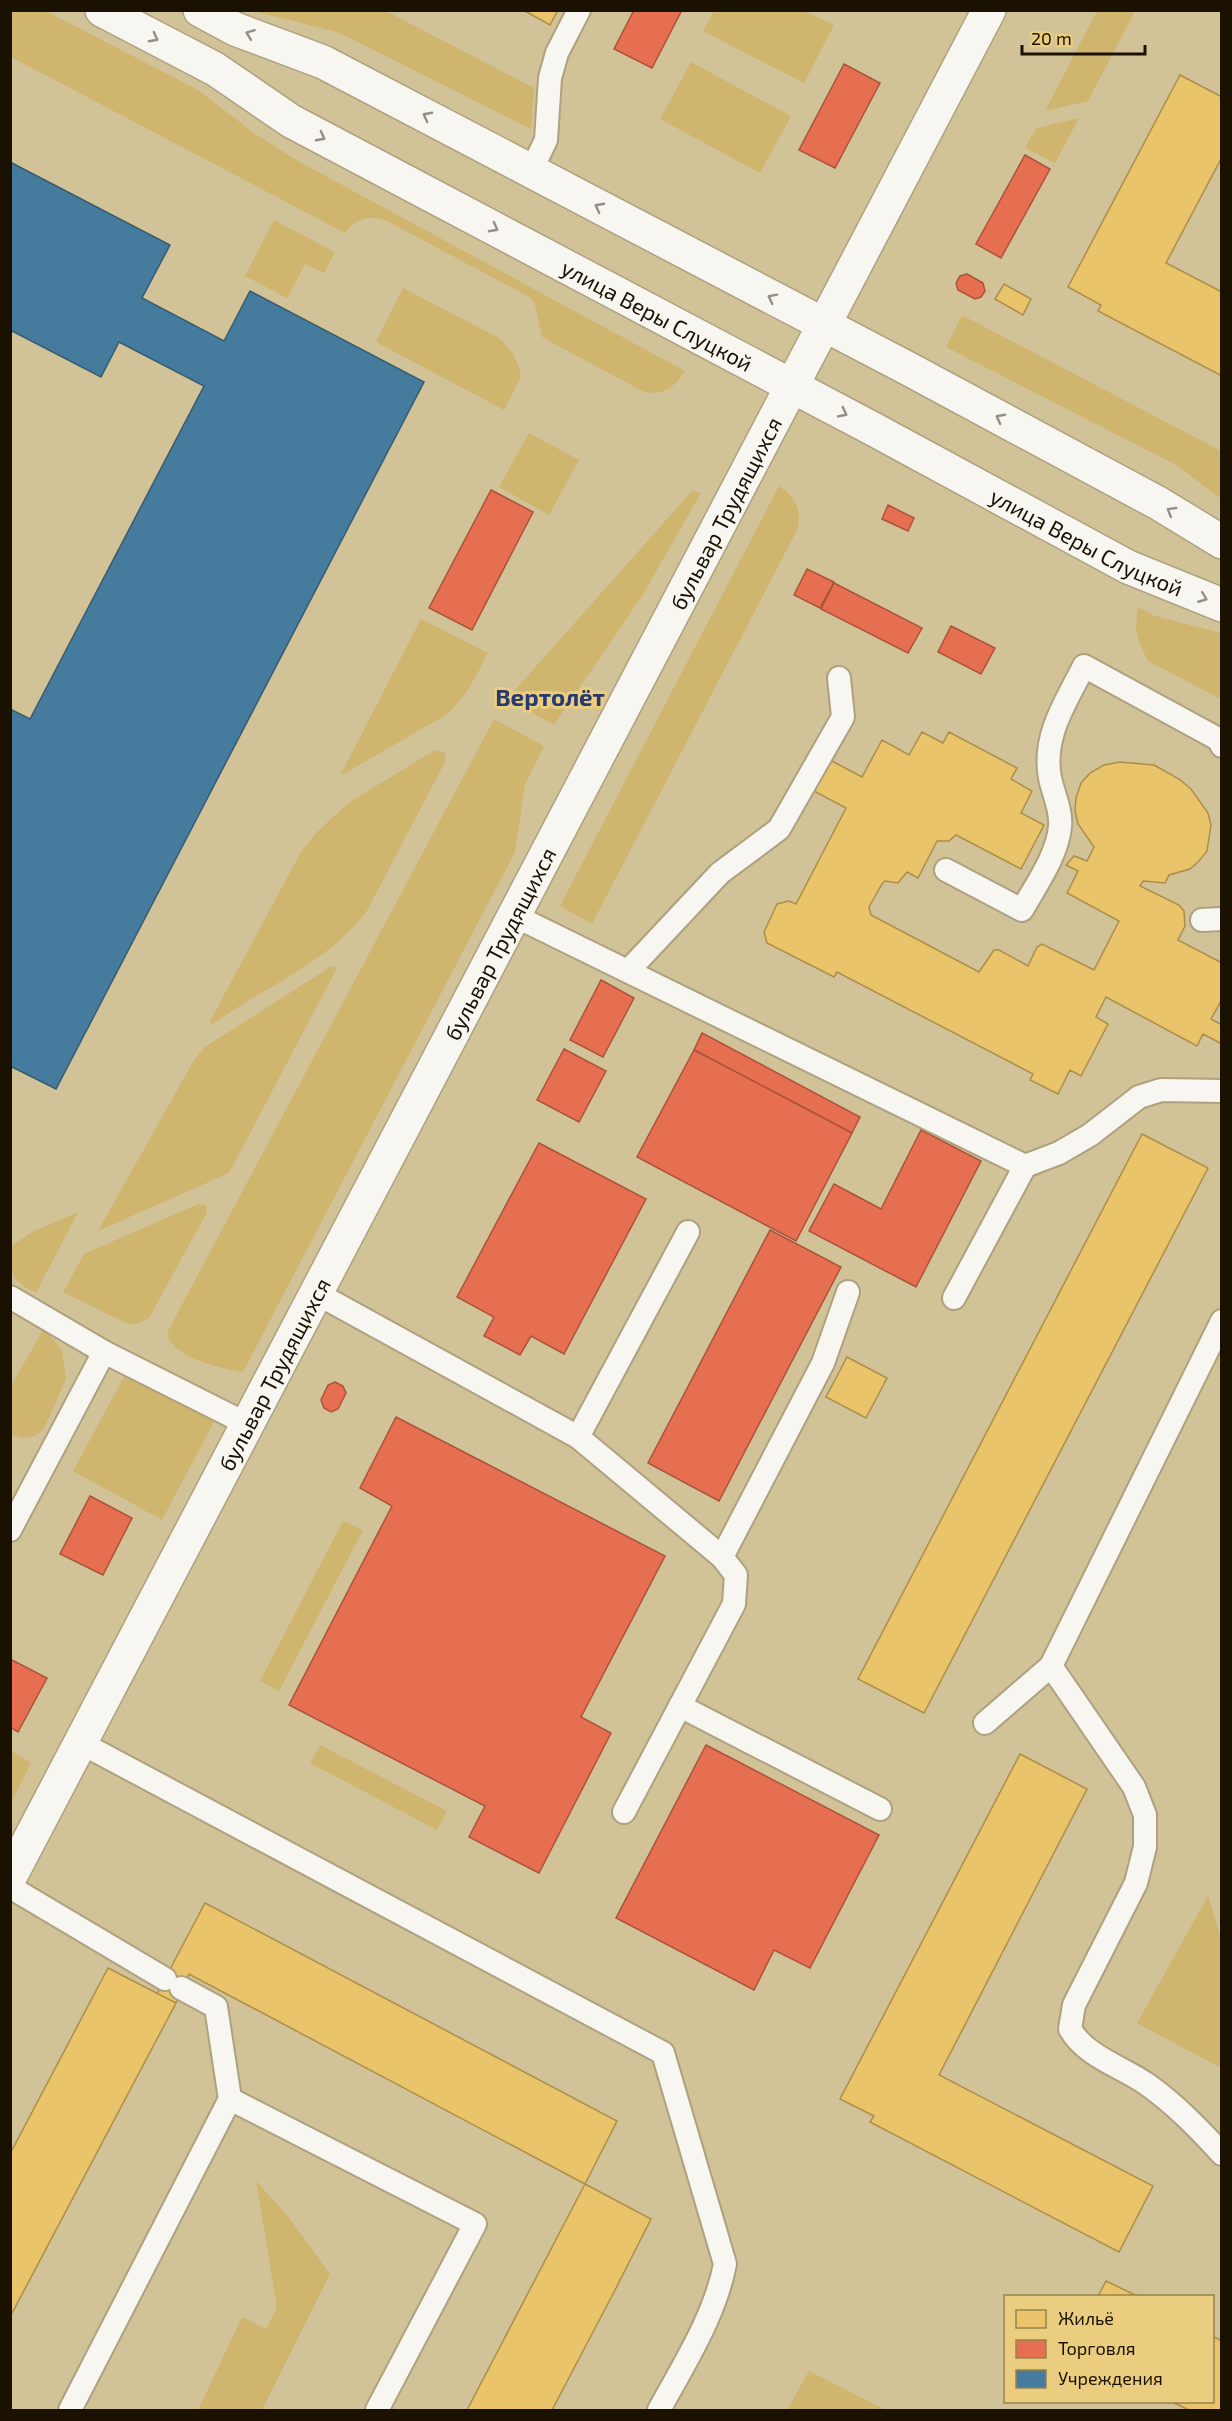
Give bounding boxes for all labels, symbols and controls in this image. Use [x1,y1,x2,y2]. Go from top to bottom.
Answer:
scale bar [1022,18,1145,56]
text: 20 m [1031,27,1072,49]
one-way arrow [245,29,256,42]
one-way arrow [147,30,158,42]
one-way arrow [422,112,433,124]
one-way arrow [315,130,326,141]
one-way arrow [595,203,606,214]
one-way arrow [487,221,498,232]
street label: улица Веры Слуцкой [557,254,757,376]
one-way arrow [768,294,778,305]
one-way arrow [836,406,847,417]
street label: бульвар Трудящихся [664,412,786,614]
one-way arrow [996,414,1006,425]
street label: улица Веры Слуцкой [986,482,1187,601]
one-way arrow [1167,507,1177,519]
one-way arrow [1197,591,1208,603]
district label: Вертолёт [495,682,605,711]
street label: бульвар Трудящихся [438,843,561,1044]
street label: бульвар Трудящихся [213,1273,335,1475]
legend [1004,2295,1214,2403]
text: Жильё [1058,2307,1114,2329]
text: Торговля [1058,2337,1136,2359]
text: Учреждения [1058,2367,1163,2389]

